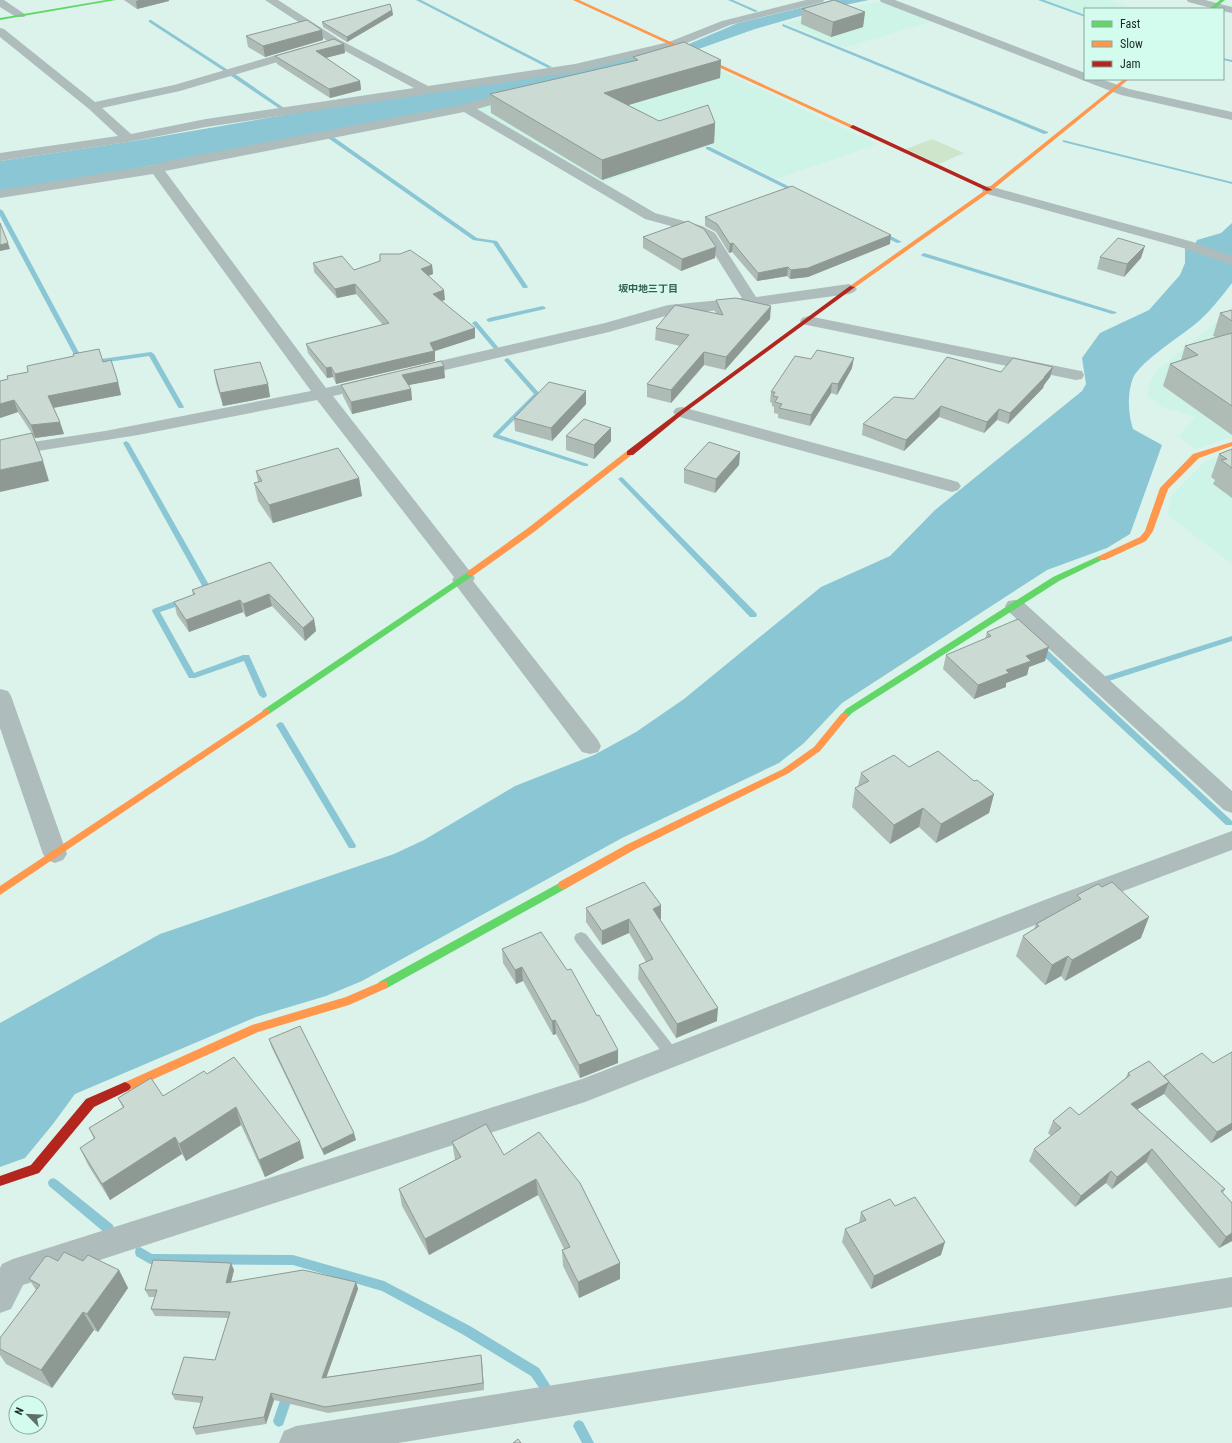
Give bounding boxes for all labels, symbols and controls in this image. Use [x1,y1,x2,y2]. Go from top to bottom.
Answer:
legend [1084,8,1224,80]
text: Fast [1120,17,1141,31]
text: Slow [1120,37,1143,51]
text: Jam [1120,57,1141,71]
district label: 坂中地三丁目 [618,283,678,294]
north arrow [8,1395,48,1435]
text: N [12,1405,27,1417]

